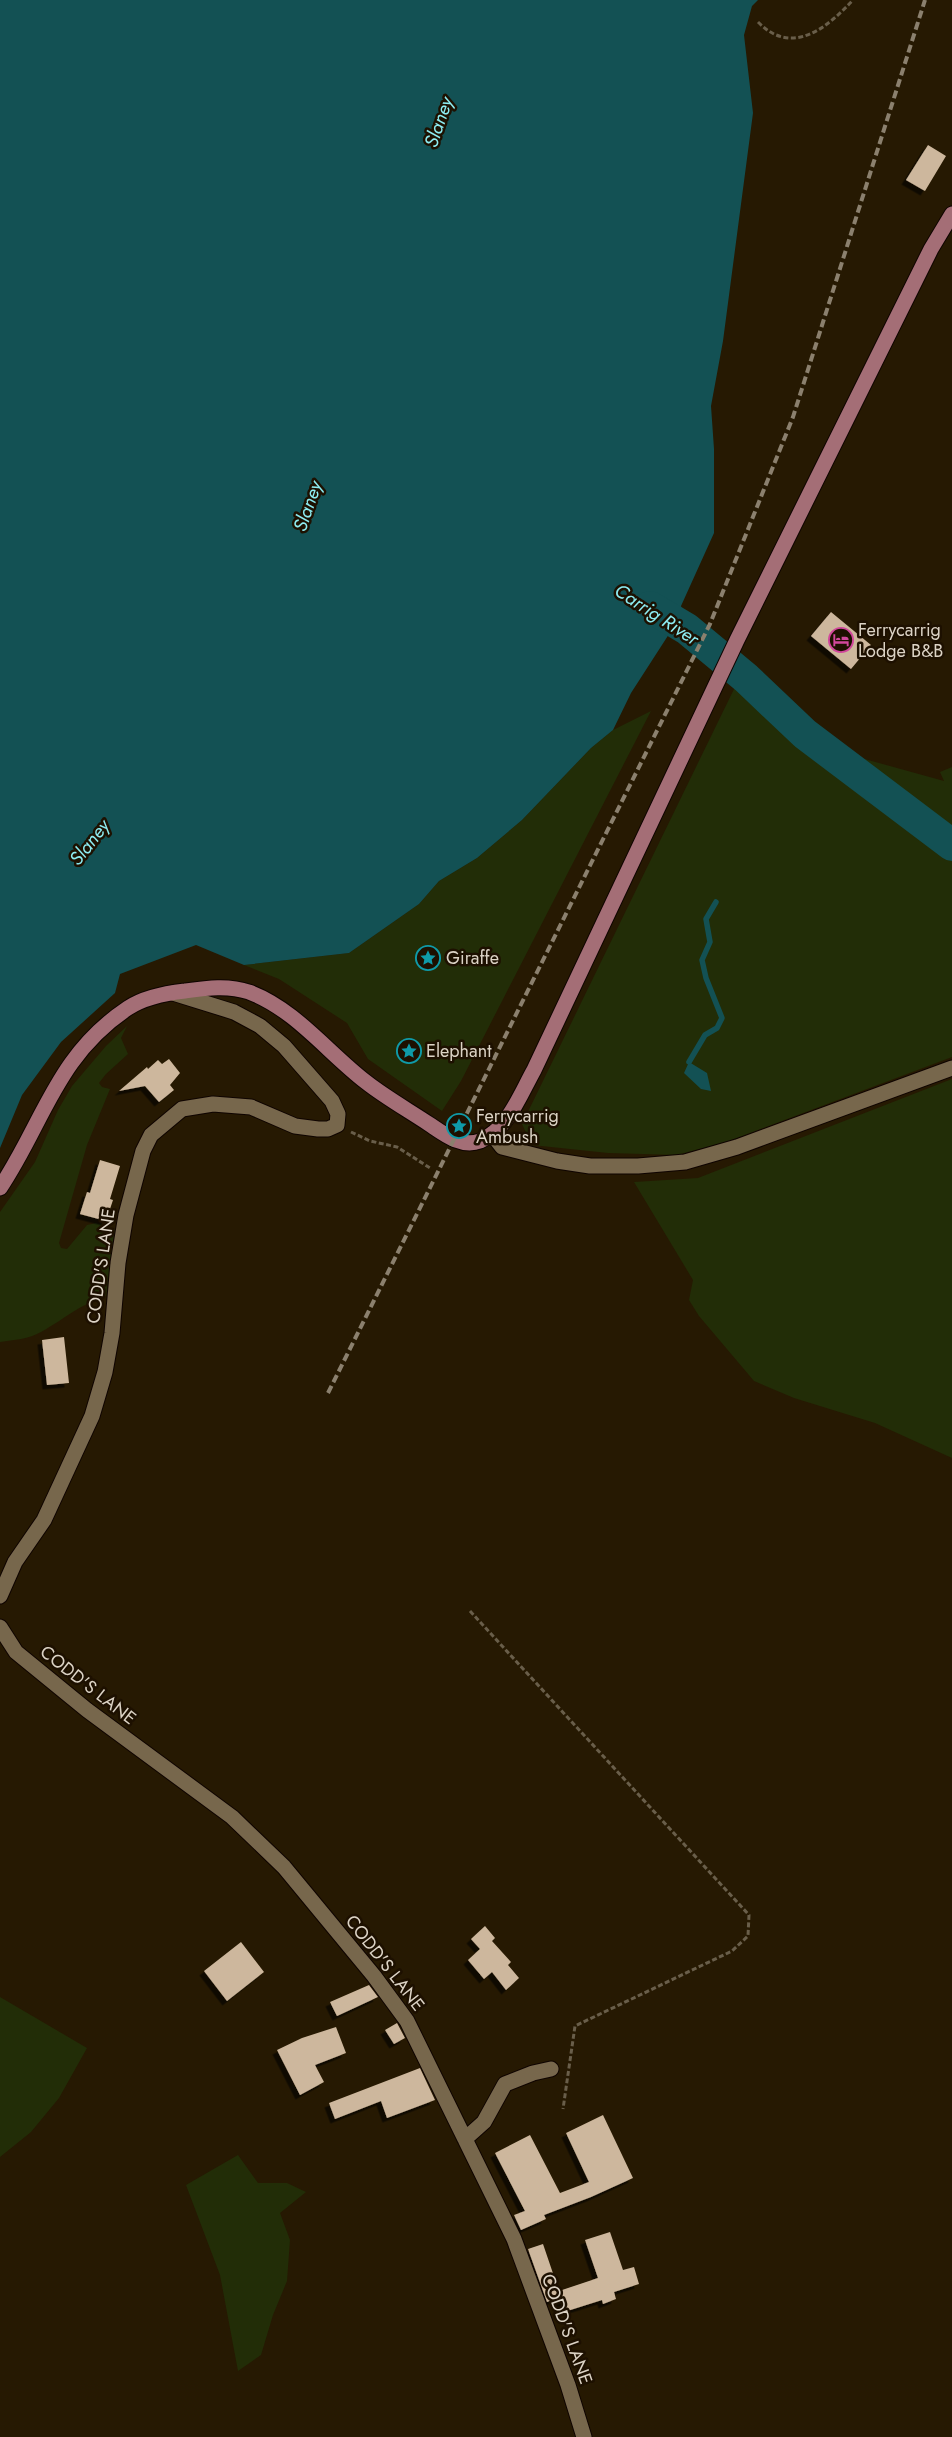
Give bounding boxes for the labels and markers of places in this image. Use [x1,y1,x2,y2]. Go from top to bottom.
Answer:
place label: Ferrycarrig Lodge B&B [858,617,943,664]
hotel icon: Ferrycarrig Lodge B&B [828,627,854,653]
place icon: Giraffe [415,945,441,971]
place label: Giraffe [446,945,499,971]
place icon: Elephant [396,1038,422,1064]
place label: Elephant [426,1038,492,1064]
place label: Ferrycarrig Ambush [476,1103,559,1150]
place icon: Ferrycarrig Ambush [446,1113,472,1139]

